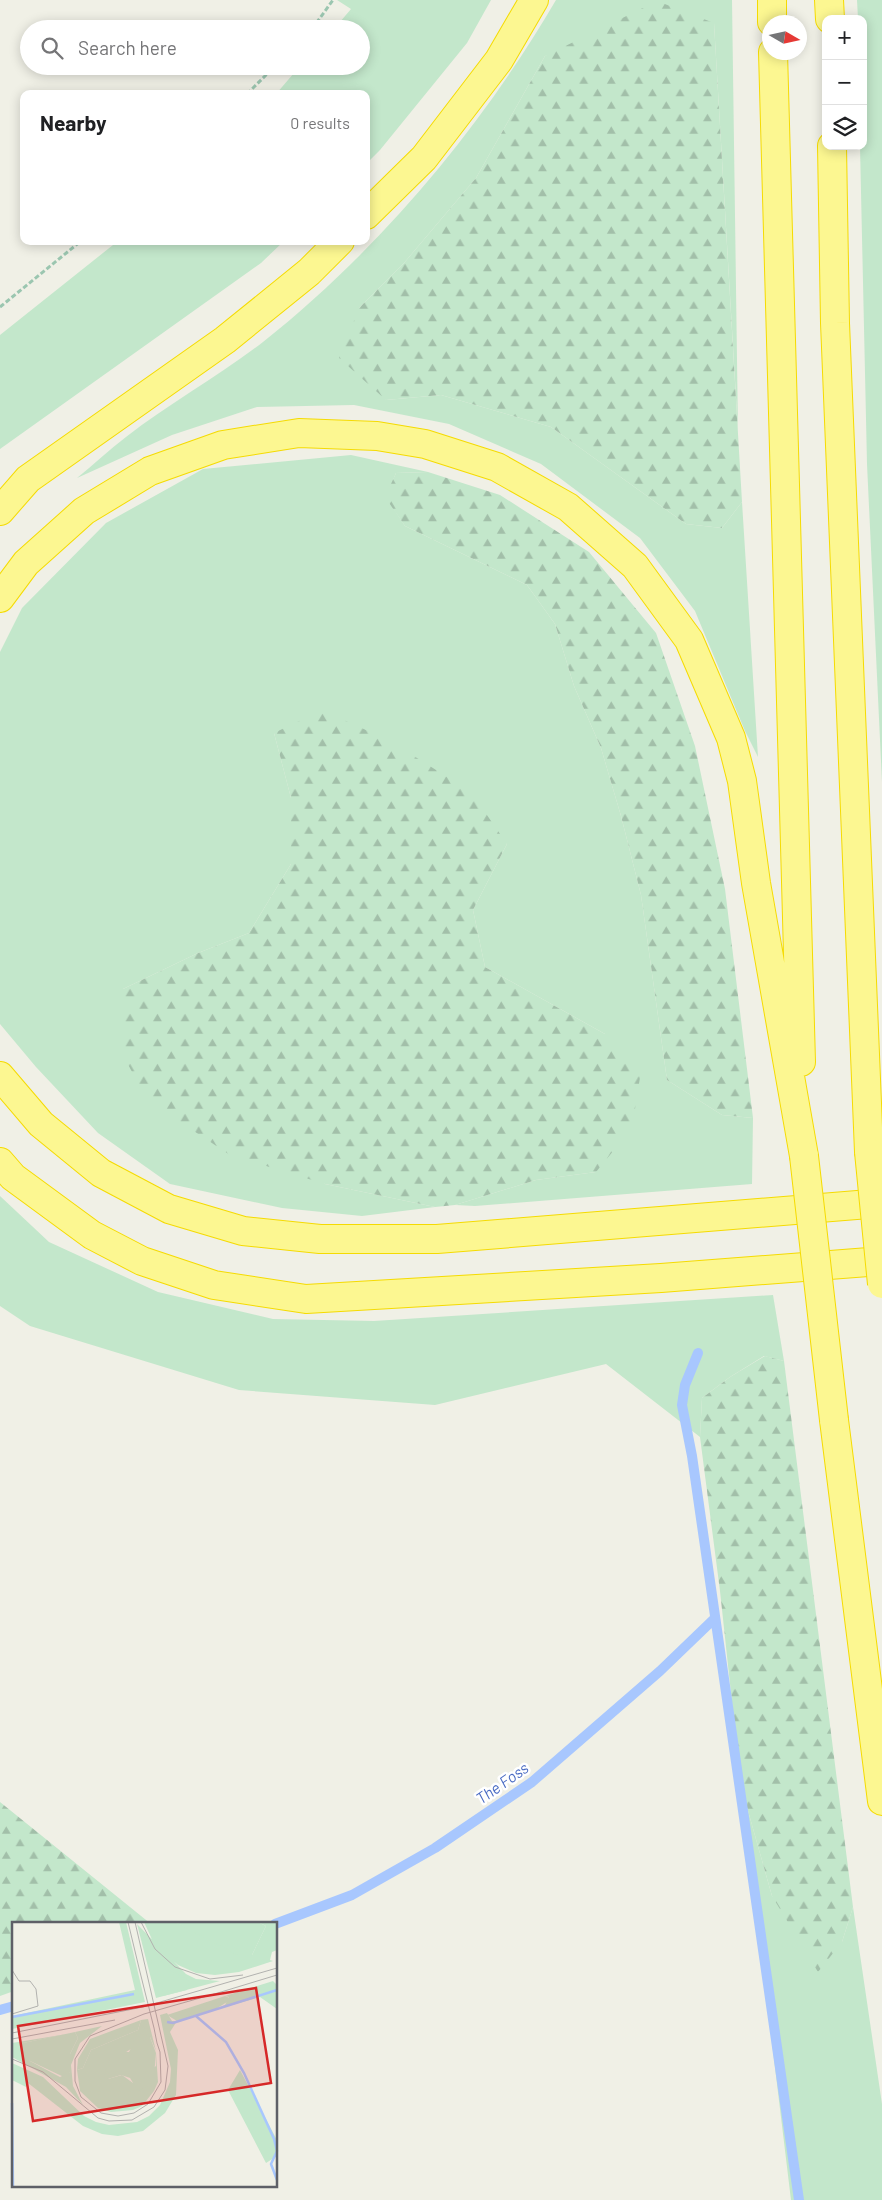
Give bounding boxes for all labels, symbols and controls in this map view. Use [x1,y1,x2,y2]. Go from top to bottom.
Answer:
north arrow [762,15,807,60]
map controls [822,15,867,150]
button: + [822,15,867,60]
search box [20,20,370,75]
icon: search [38,34,66,62]
text: Search here [78,36,177,59]
button: − [822,60,867,105]
button: layers [822,105,867,150]
text: Nearby [40,110,106,135]
text: 0 results [290,113,350,132]
water label: The Foss [472,1757,532,1808]
inset map [12,1922,278,2188]

